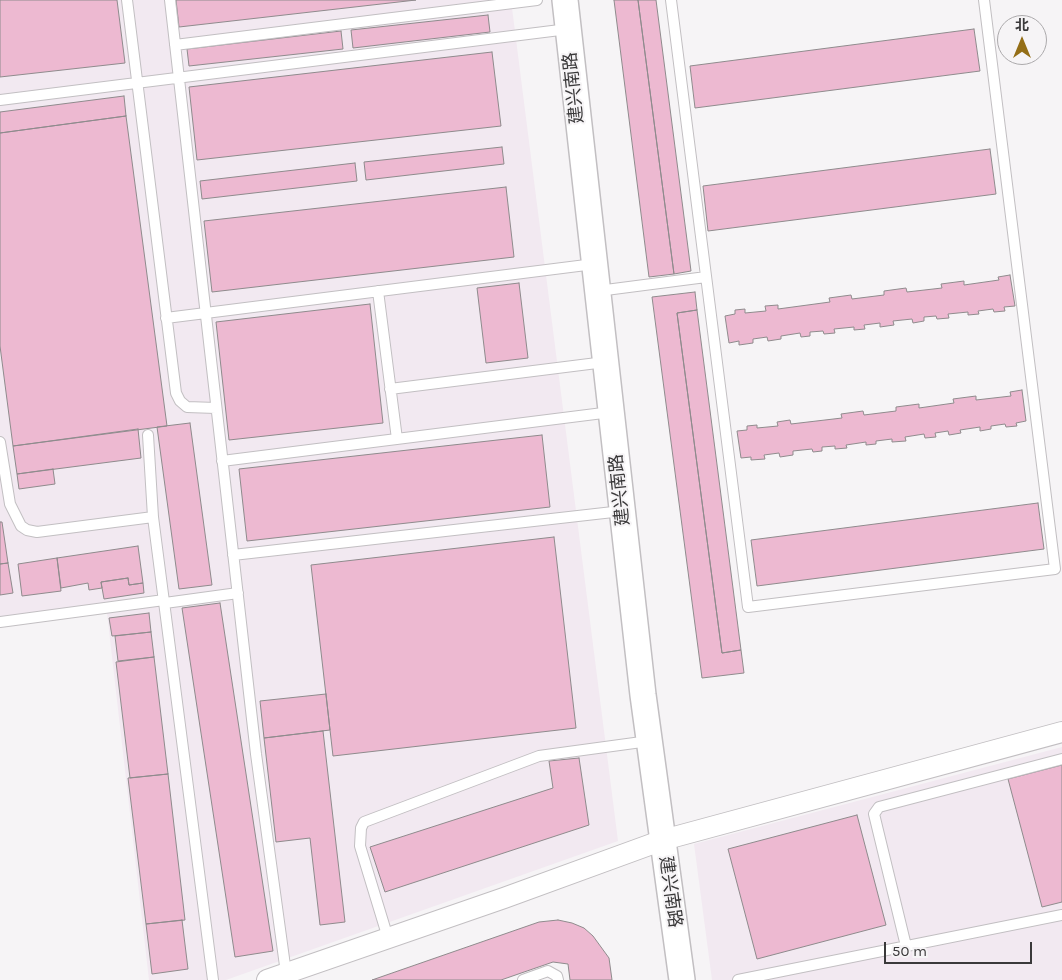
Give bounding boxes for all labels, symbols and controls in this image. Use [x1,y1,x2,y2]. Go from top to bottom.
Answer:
north arrow [997,15,1047,65]
text: 北 [1015,17,1029,34]
street label: 建兴南路 [559,51,589,125]
street label: 建兴南路 [605,453,635,527]
street label: 建兴南路 [654,855,686,929]
scale bar [887,932,1034,964]
text: 50 m [892,942,927,960]

